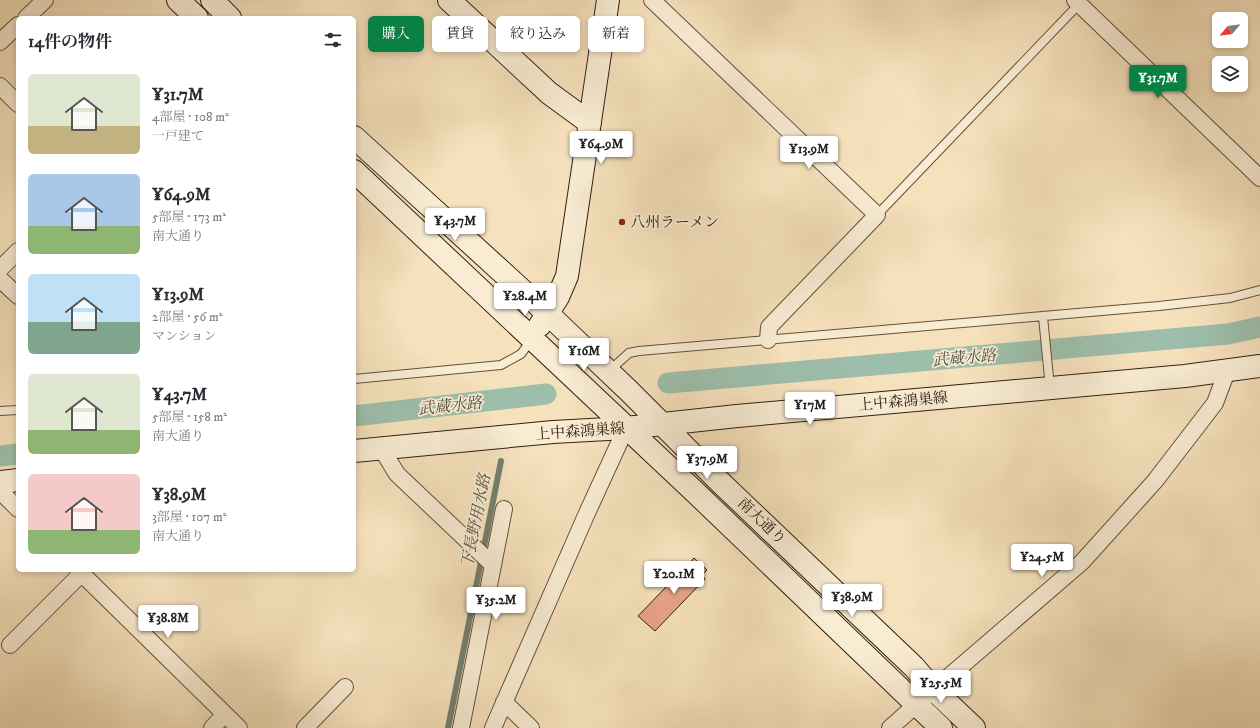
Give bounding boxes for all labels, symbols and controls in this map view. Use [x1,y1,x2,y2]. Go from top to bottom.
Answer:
north arrow [1212,12,1248,48]
map controls [1212,12,1248,92]
chip: 購入 [368,16,424,52]
chip: 賃貸 [432,16,488,52]
chip: 絞り込み [496,16,580,52]
chip: 新着 [588,16,644,52]
icon: filters [322,29,344,51]
text: 14件の物件 [28,31,112,53]
button: layers [1212,56,1248,92]
pin: ¥31.7M [1125,65,1191,99]
text: ¥31.7M [1138,70,1178,86]
text: ¥31.7M [152,84,204,106]
icon: home [60,90,108,138]
text: 4部屋 · 108 m² [152,109,229,125]
text: 一戸建て [152,128,204,144]
pin: ¥64.9M [568,131,634,165]
text: ¥64.9M [579,136,623,152]
pin: ¥13.9M [776,136,842,170]
text: ¥13.9M [789,141,829,157]
text: ¥64.9M [152,184,211,206]
icon: home [60,190,108,238]
pin: ¥43.7M [422,208,488,242]
text: 5部屋 · 173 m² [152,209,226,225]
text: ¥43.7M [434,213,476,229]
place label: 八州ラーメン [630,213,719,232]
marker: 八州ラーメン [617,217,627,227]
text: 南大通り [152,228,204,244]
pin: ¥28.4M [492,283,558,317]
text: ¥13.9M [152,284,204,306]
text: ¥28.4M [503,288,547,304]
icon: home [60,290,108,338]
text: 2部屋 · 56 m² [152,309,223,325]
text: マンション [152,328,216,344]
pin: ¥16M [560,338,608,372]
text: ¥16M [568,343,600,359]
water label: 武蔵水路 [931,345,998,371]
text: ¥43.7M [152,384,207,406]
street label: 上中森鴻巣線 [857,388,949,415]
icon: home [60,390,108,438]
pin: ¥17M [786,392,834,426]
water label: 武蔵水路 [417,393,484,419]
text: ¥17M [794,397,826,413]
text: 5部屋 · 158 m² [152,409,227,425]
street label: 上中森鴻巣線 [534,419,626,444]
text: 南大通り [152,428,204,444]
pin: ¥37.9M [674,446,740,480]
text: ¥37.9M [686,451,728,467]
water label: 下長野用水路 [457,471,495,570]
text: ¥38.9M [152,484,206,506]
icon: home [60,490,108,538]
street label: 南大通り [733,494,790,549]
text: 3部屋 · 107 m² [152,509,227,525]
text: 南大通り [152,528,204,544]
pin: ¥24.5M [1009,544,1075,578]
text: ¥24.5M [1020,549,1064,565]
pin: ¥20.1M [641,561,707,595]
text: ¥20.1M [653,566,695,582]
pin: ¥38.9M [819,584,885,618]
pin: ¥35.2M [463,587,529,621]
text: ¥38.9M [831,589,873,605]
text: ¥35.2M [476,592,517,608]
pin: ¥38.8M [135,605,201,639]
text: ¥38.8M [147,610,189,626]
pin: ¥25.5M [908,670,974,704]
text: ¥25.5M [920,675,962,691]

